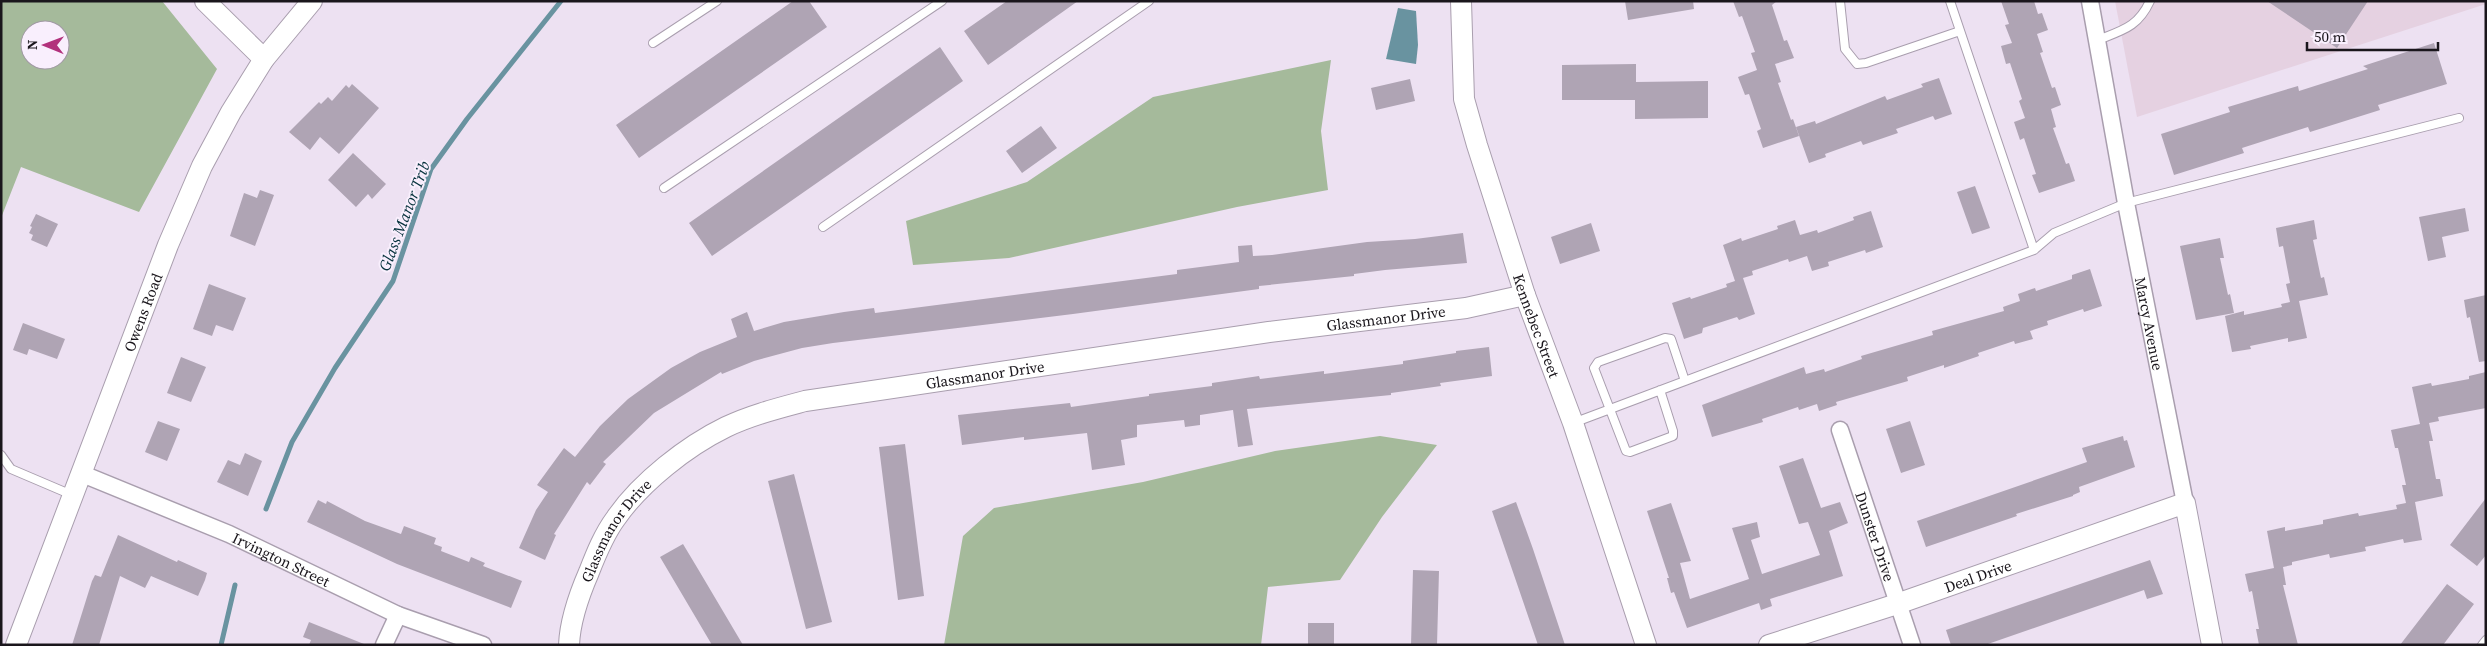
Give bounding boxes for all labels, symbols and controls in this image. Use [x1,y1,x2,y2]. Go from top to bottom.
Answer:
north arrow [20,20,70,70]
scale bar [2307,20,2438,52]
text: 50 m [2314,26,2346,47]
text: N [22,39,42,50]
water label: Glass Manor Trib [373,158,435,274]
street label: Owens Road [118,269,167,355]
street label: Kennebec Street [1508,271,1565,380]
street label: Marcy Avenue [2130,275,2169,372]
street label: Glassmanor Drive [1325,300,1447,335]
street label: Glassmanor Drive [924,355,1046,393]
street label: Glassmanor Drive [575,473,656,585]
street label: Dunster Drive [1851,488,1900,584]
street label: Irvington Street [229,527,334,591]
street label: Deal Drive [1941,554,2015,597]

